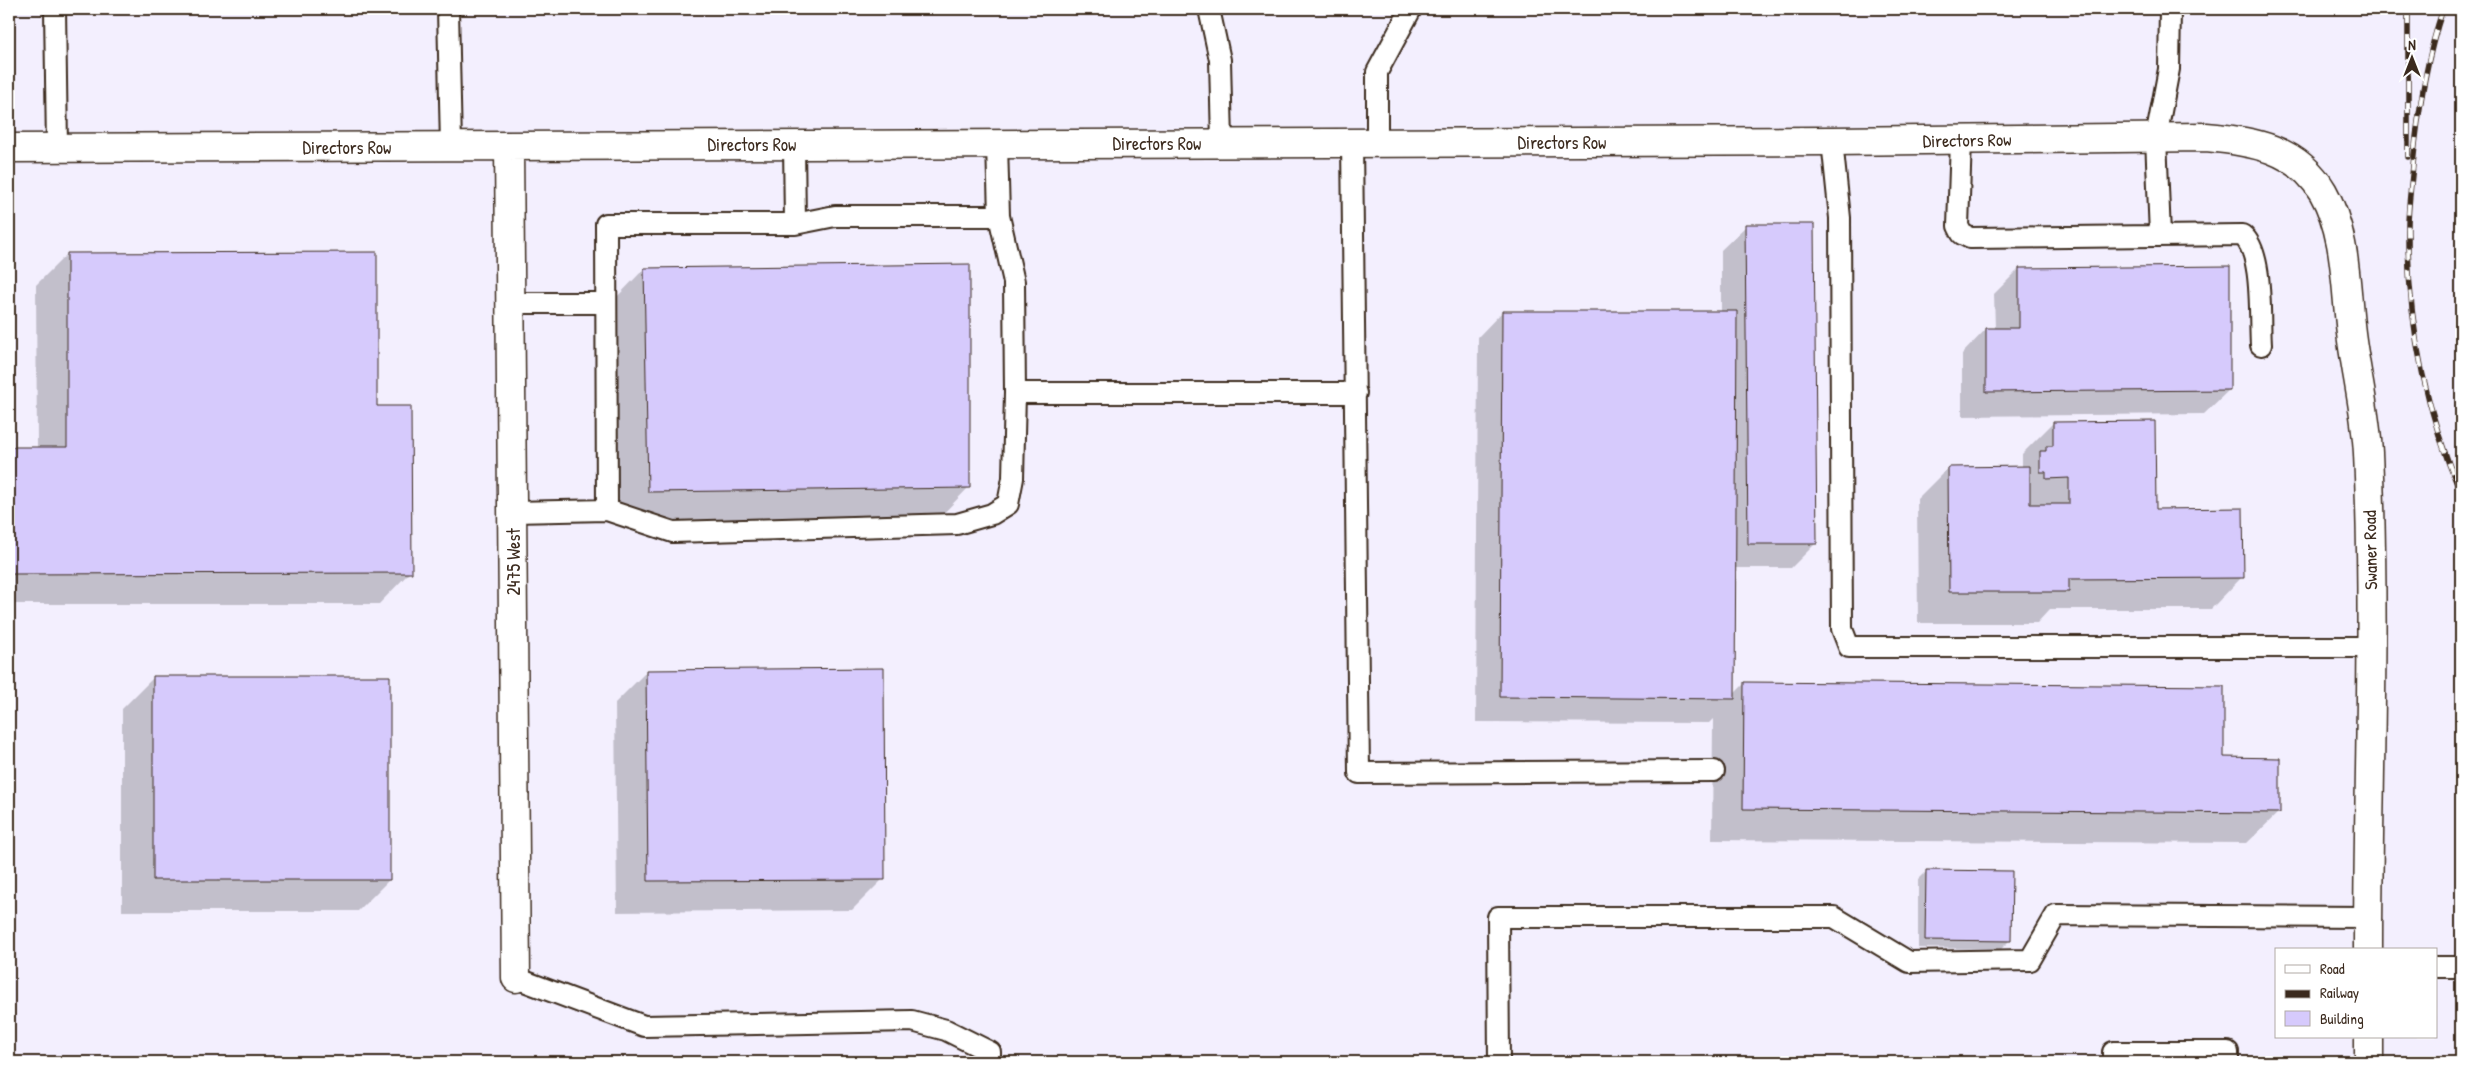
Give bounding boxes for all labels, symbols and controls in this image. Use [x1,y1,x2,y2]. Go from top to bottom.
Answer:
north arrow [2388,32,2438,82]
text: N [2408,35,2416,54]
street label: Directors Row [1922,127,2012,153]
street label: Directors Row [1518,130,1606,155]
street label: Directors Row [1113,131,1201,156]
street label: Directors Row [708,132,796,157]
street label: Directors Row [303,135,391,160]
street label: Swaner Road [2357,510,2383,590]
street label: 2475 West [501,528,526,596]
legend [2275,948,2438,1038]
text: Road [2320,958,2345,979]
text: Railway [2320,982,2359,1003]
text: Building [2320,1008,2364,1029]

